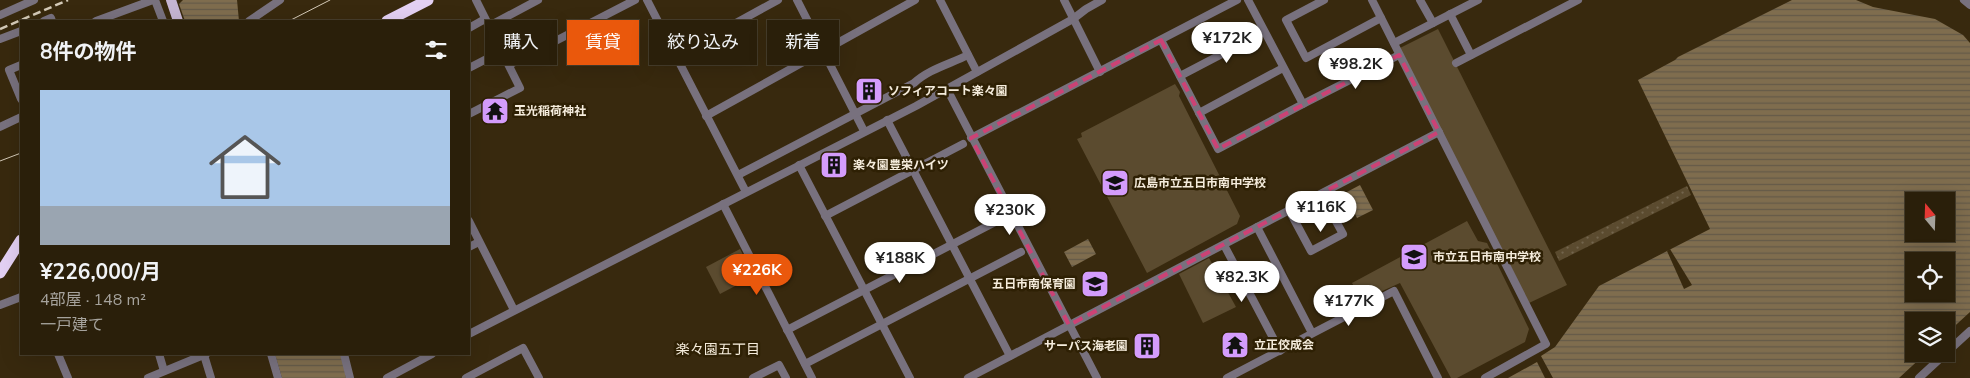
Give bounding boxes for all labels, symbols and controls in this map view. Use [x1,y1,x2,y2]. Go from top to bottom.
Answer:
chip: 購入 [485,20,557,65]
chip: 賃貸 [567,20,639,65]
chip: 絞り込み [649,20,757,65]
chip: 新着 [767,20,839,65]
pin: ¥172K [1192,22,1262,64]
text: ¥172K [1202,27,1252,49]
icon: filters [422,36,450,64]
text: 8件の物件 [40,38,137,66]
pin: ¥98.2K [1315,48,1397,90]
text: ¥98.2K [1330,53,1383,75]
building icon: ソフィアコート楽々園 [854,76,884,106]
place label: ソフィアコート楽々園 [888,83,1008,99]
temple icon: 玉光稲荷神社 [480,96,510,126]
place label: 玉光稲荷神社 [514,103,586,119]
icon: home [200,122,290,212]
building icon: 楽々園豊栄ハイツ [819,150,849,180]
place label: 楽々園豊栄ハイツ [853,157,949,173]
school or university icon: 広島市立五日市南中学校 [1100,168,1130,198]
place label: 広島市立五日市南中学校 [1134,175,1266,191]
pin: ¥116K [1286,190,1356,233]
north arrow [1905,192,1955,242]
map controls [1905,192,1955,362]
pin: ¥230K [975,194,1045,236]
text: ¥116K [1296,196,1346,218]
text: ¥230K [985,199,1035,221]
pin: ¥188K [865,242,935,284]
school or university icon: 市立五日市南中学校 [1399,242,1429,272]
text: ¥188K [875,247,925,269]
place label: 市立五日市南中学校 [1433,249,1541,265]
button: locate [1905,252,1955,302]
pin: ¥226K [722,254,792,296]
text: ¥226,000/月 [40,258,161,286]
text: ¥226K [732,259,782,281]
pin: ¥82.3K [1201,260,1283,303]
text: ¥82.3K [1216,266,1269,288]
school or university icon: 五日市南保育園 [1080,269,1110,299]
place label: 五日市南保育園 [992,276,1076,292]
pin: ¥177K [1314,284,1384,327]
text: 4部屋 · 148 m² [40,289,146,311]
text: ¥177K [1324,290,1374,312]
button: layers [1905,312,1955,362]
text: 一戸建て [40,314,104,336]
temple icon: 立正佼成会 [1220,330,1250,360]
building icon: サーパス海老園 [1132,331,1162,361]
place label: 立正佼成会 [1254,337,1314,353]
place label: サーパス海老園 [1044,338,1128,354]
district label: 楽々園五丁目 [676,340,760,359]

